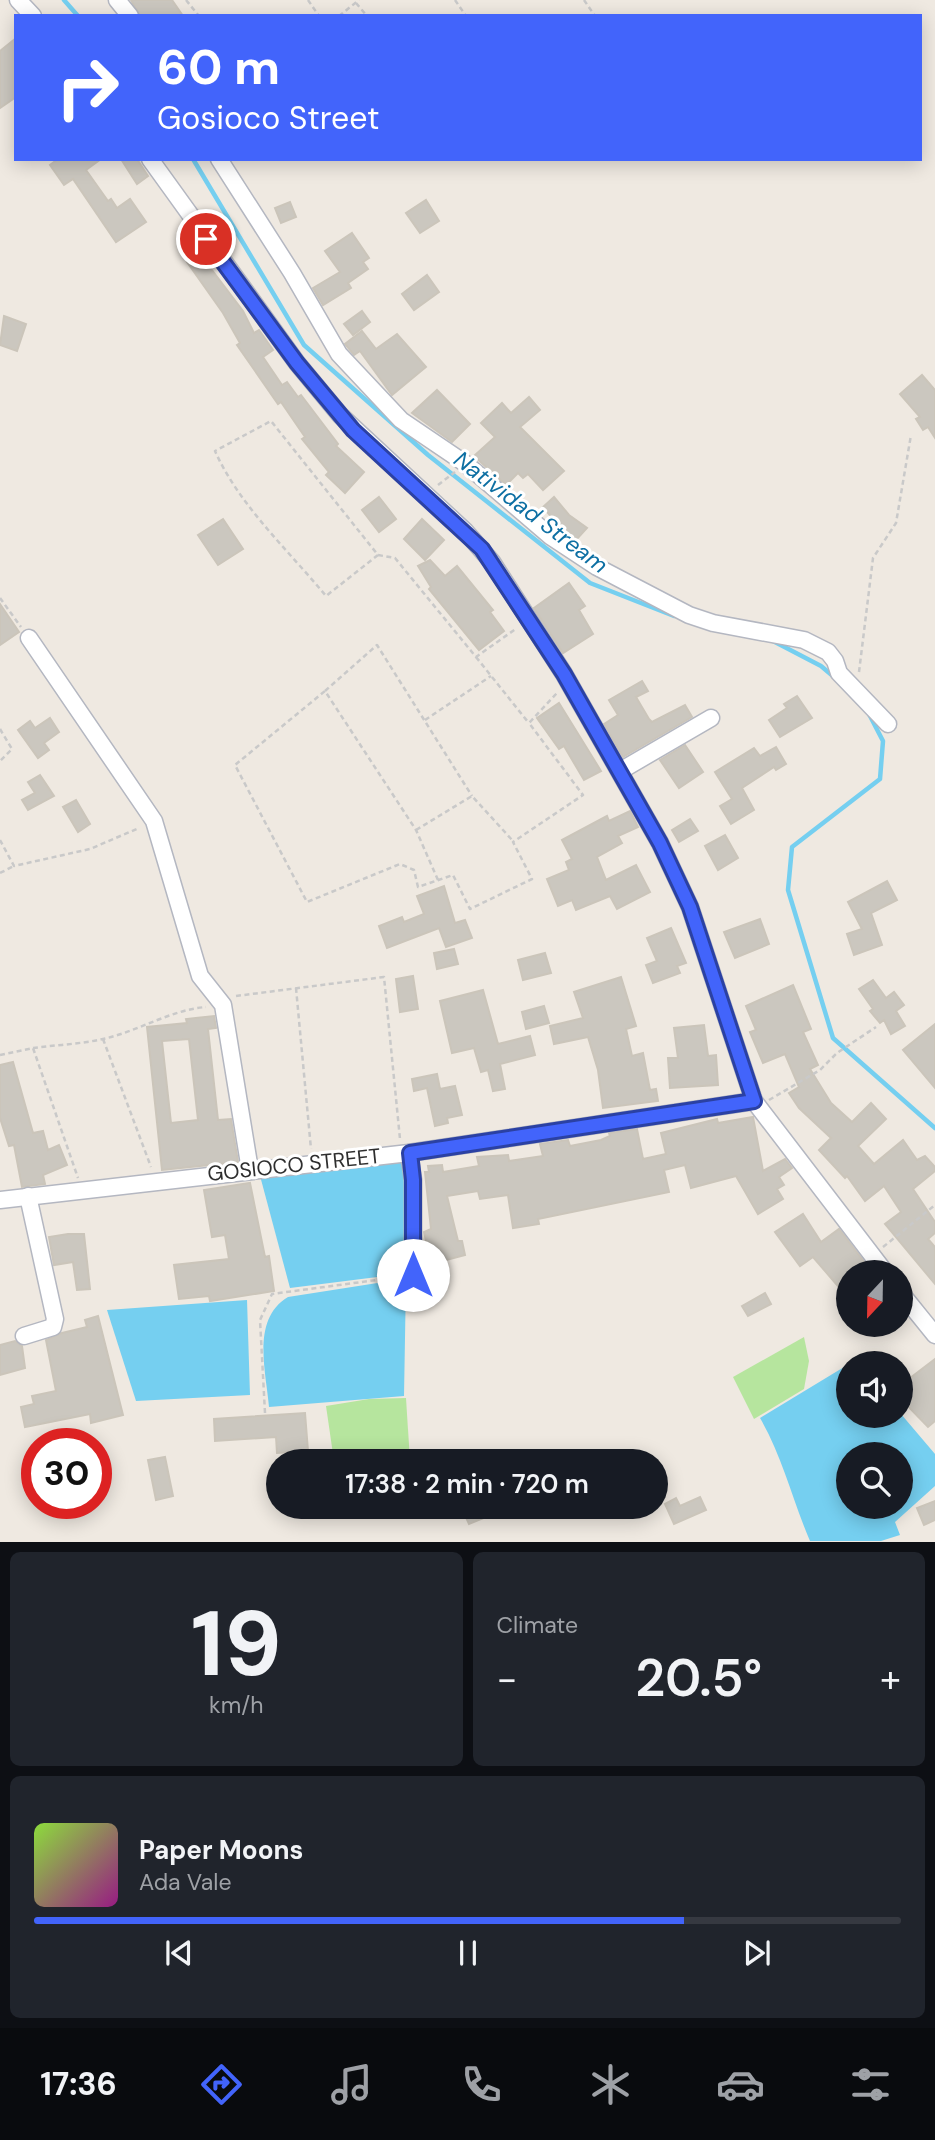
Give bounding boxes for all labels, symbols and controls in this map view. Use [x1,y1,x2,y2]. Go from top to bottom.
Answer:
text: 60 m [157,35,280,99]
icon: right [42,42,133,133]
text: Gosioco Street [157,97,379,139]
pin [176,209,236,269]
icon: arrive [187,220,225,258]
water label: Natividad Stream [448,444,614,580]
street label: GOSIOCO STREET [206,1142,382,1188]
position arrow [376,1238,450,1312]
north arrow [836,1260,914,1337]
map controls [836,1260,913,1519]
button: sound [836,1351,913,1428]
speed limit sign: 30 [21,1428,112,1519]
button: search [836,1442,913,1519]
text: 17:38 · 2 min · 720 m [345,1467,589,1501]
text: 19 [191,1585,282,1703]
text: Climate [497,1610,578,1640]
text: 20.5° [635,1644,762,1712]
text: − [497,1654,517,1704]
text: + [880,1654,901,1704]
text: km/h [209,1690,263,1720]
text: Paper Moons [139,1833,303,1867]
text: Ada Vale [139,1867,232,1897]
icon: previous [160,1934,198,1972]
icon: pause [449,1934,487,1972]
icon: next [738,1934,776,1972]
icon: directions [197,2060,246,2109]
icon: music [327,2060,376,2109]
icon: phone [457,2060,506,2109]
icon: climate [586,2060,635,2109]
icon: car [716,2060,765,2109]
icon: filters [846,2060,895,2109]
text: 17:36 [40,2063,117,2105]

